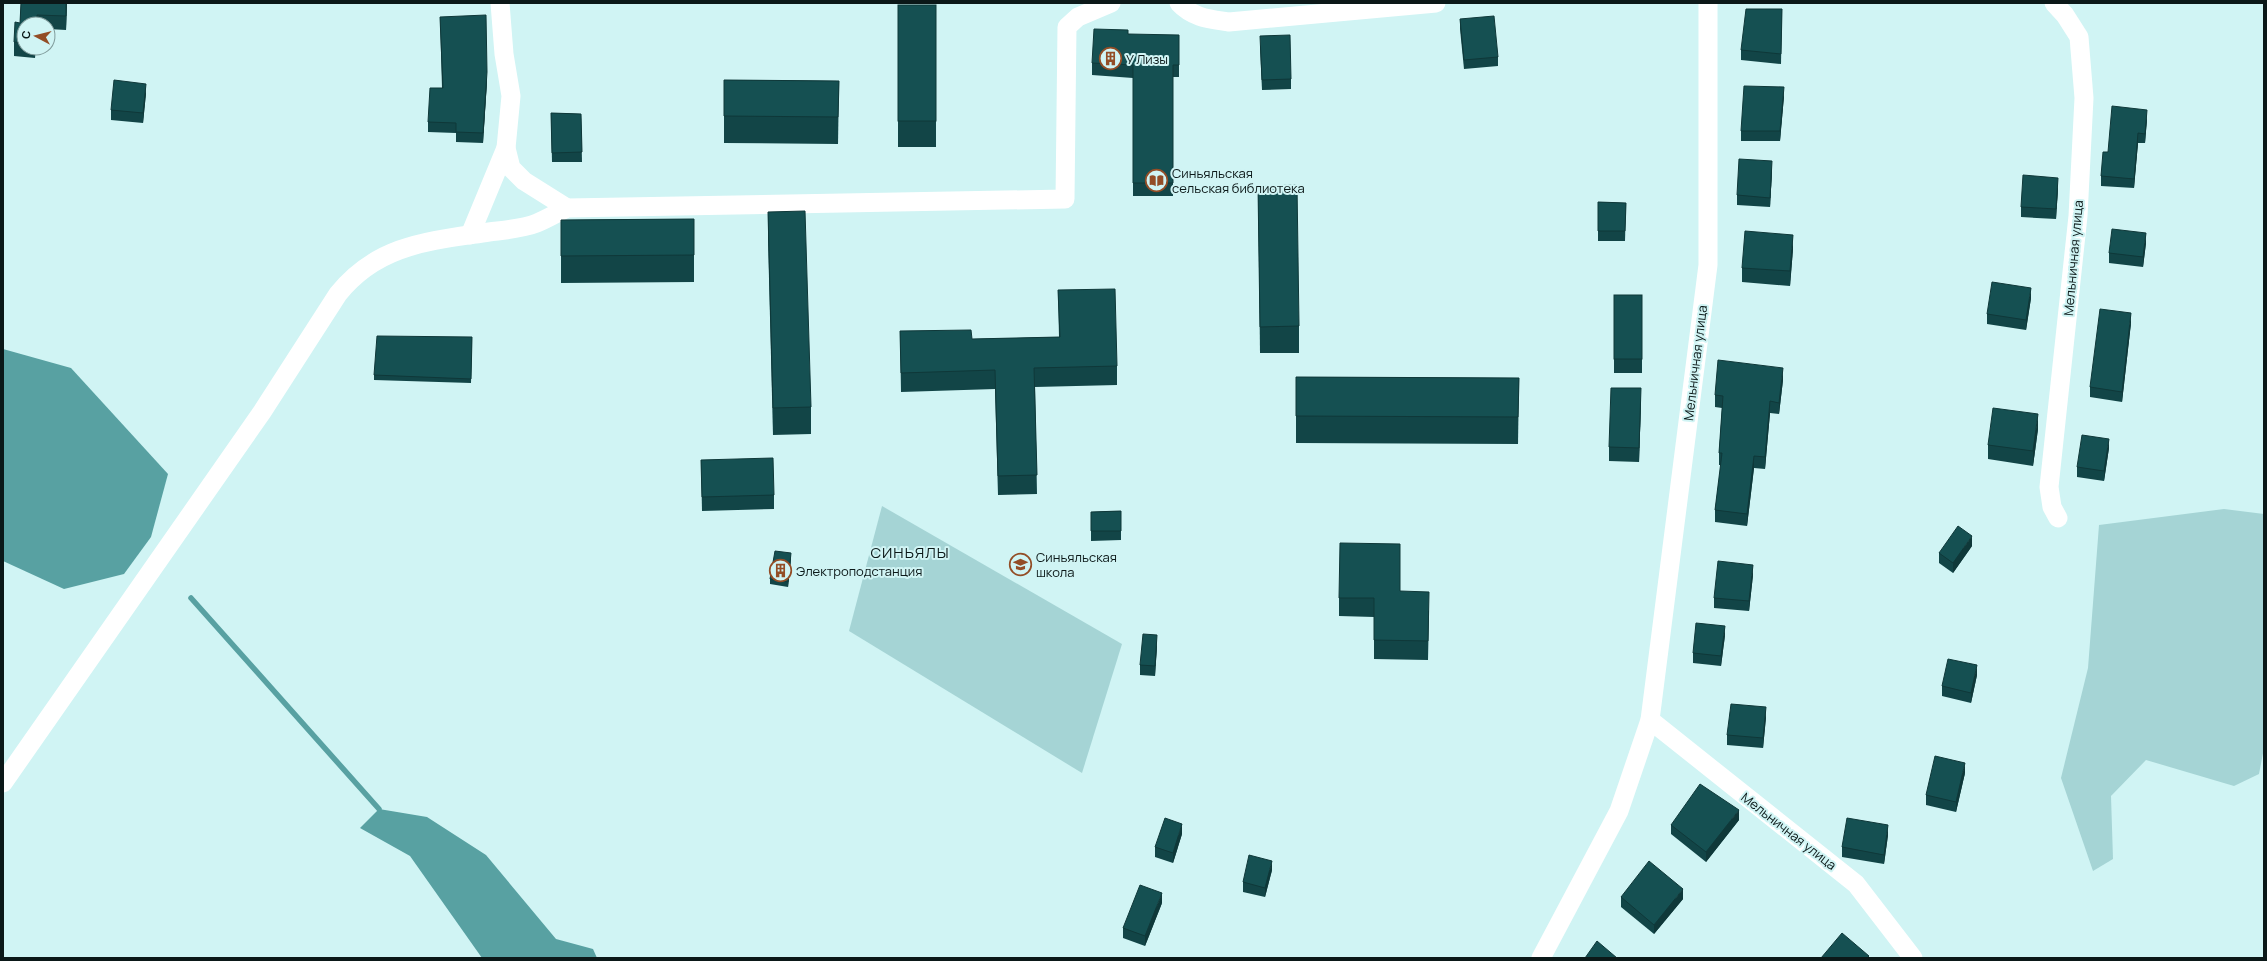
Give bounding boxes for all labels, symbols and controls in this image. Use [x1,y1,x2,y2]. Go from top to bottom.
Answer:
north arrow [16,16,56,56]
text: С [18,30,34,40]
building icon: У Лизы [1097,46,1123,72]
place label: У Лизы [1126,50,1168,68]
place label: Синьяльская сельская библиотека [1172,164,1305,197]
library icon: Синьяльская сельская библиотека [1143,167,1169,193]
street label: Мельничная улица [2059,199,2087,317]
street label: Мельничная улица [1679,304,1711,422]
district label: СИНЬЯЛЫ [870,542,950,563]
place label: Синьяльская школа [1036,548,1117,581]
school or university icon: Синьяльская школа [1008,551,1034,577]
building icon: Электроподстанция [768,558,794,584]
place label: Электроподстанция [796,562,922,580]
street label: Мельничная улица [1738,788,1840,874]

